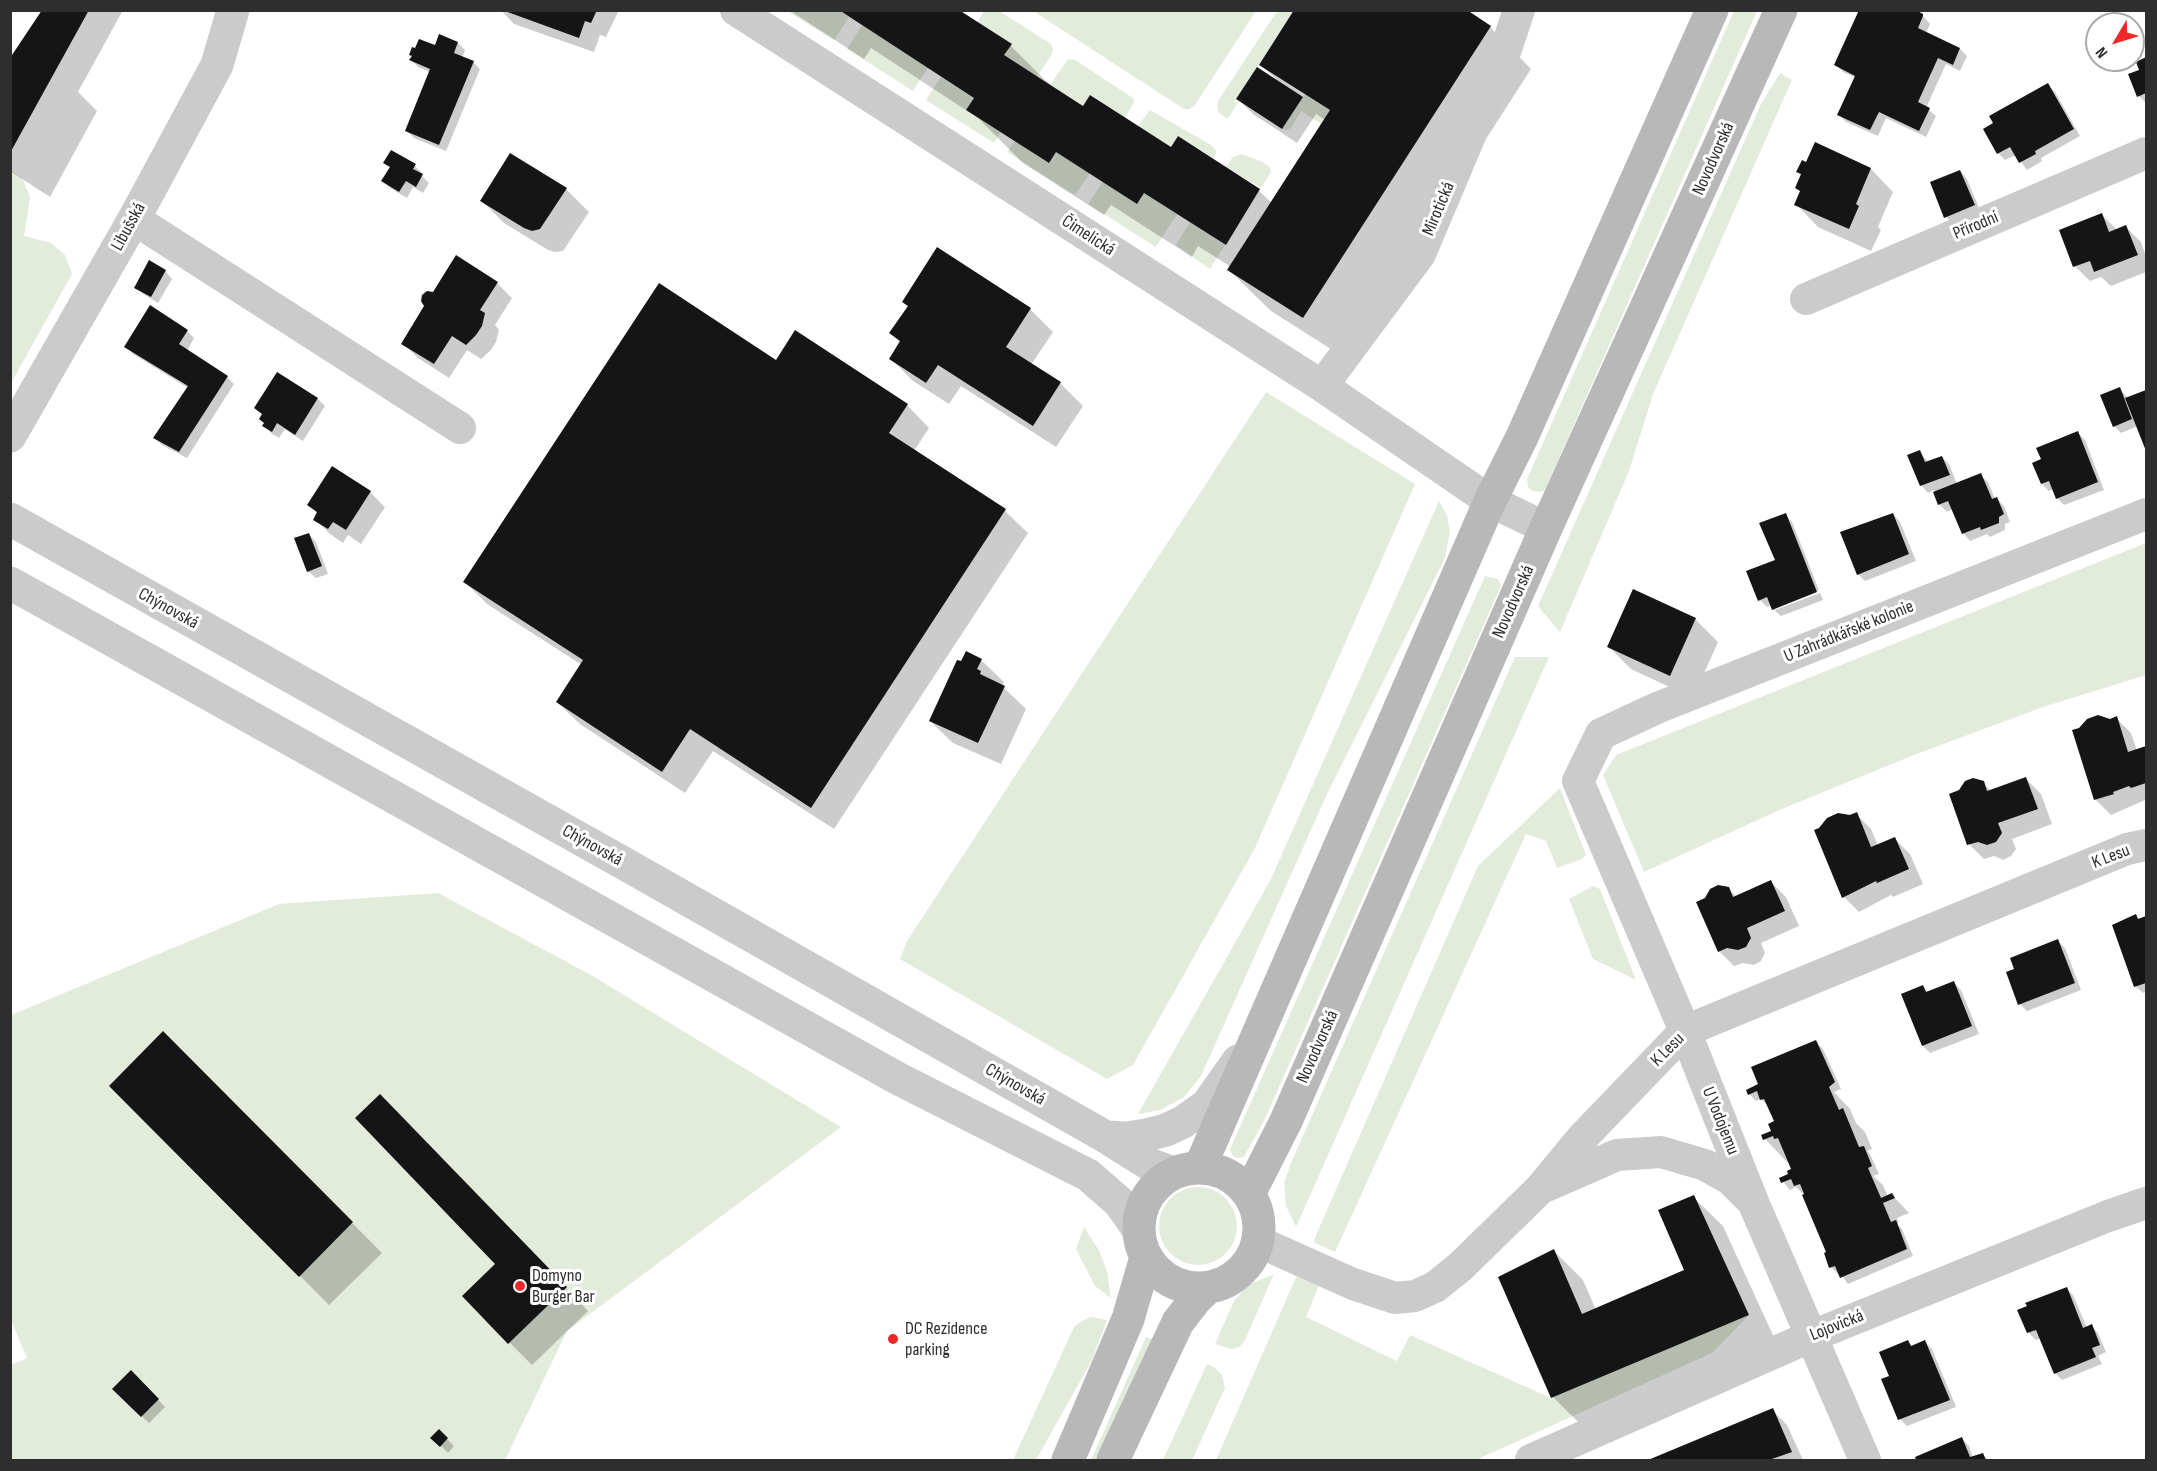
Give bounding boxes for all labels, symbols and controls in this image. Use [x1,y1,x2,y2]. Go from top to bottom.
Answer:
north arrow [2085,12,2145,72]
text: N [2092,43,2112,61]
street label: Novodvorská [1688,119,1740,199]
street label: Mirotická [1418,179,1460,239]
street label: Libušská [107,199,151,255]
street label: Přírodní [1950,207,2002,245]
street label: Čimelická [1057,211,1119,261]
street label: Novodvorská [1488,562,1540,642]
street label: Chýnovská [134,584,202,634]
street label: U Zahrádkářské kolonie [1781,596,1917,668]
street label: Chýnovská [558,821,626,871]
street label: K Lesu [2089,840,2133,874]
street label: Novodvorská [1292,1007,1344,1087]
street label: K Lesu [1647,1029,1689,1071]
street label: Chýnovská [981,1059,1049,1111]
street label: U Vodojemu [1697,1084,1743,1158]
place label: Domyno Burger Bar [532,1265,595,1308]
marker: Domyno Burger Bar [513,1279,527,1293]
street label: Lojovická [1807,1306,1867,1346]
place label: DC Rezidence parking [905,1318,987,1360]
marker: DC Rezidence parking [886,1332,900,1346]

